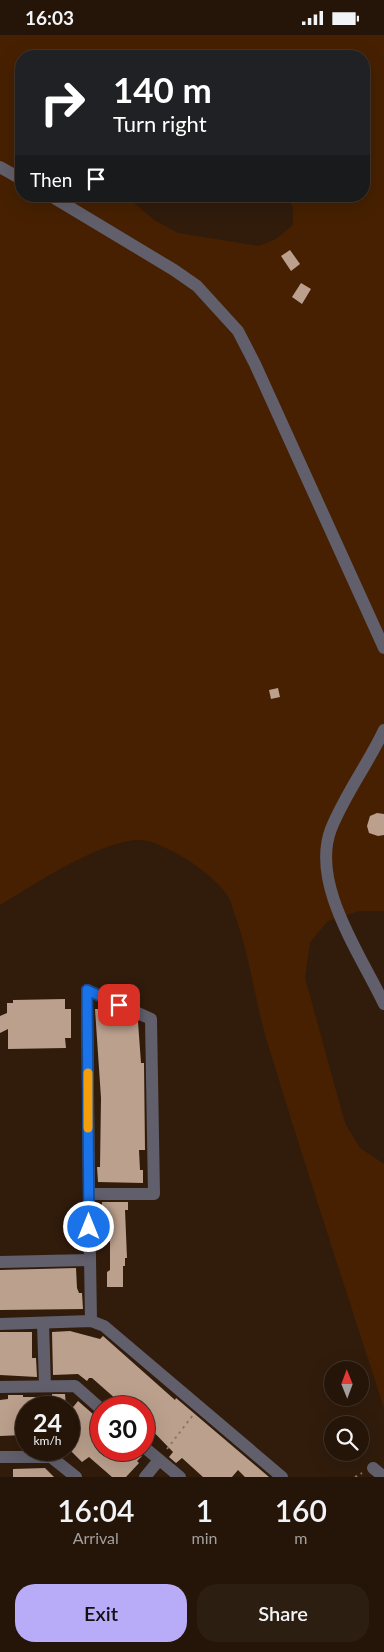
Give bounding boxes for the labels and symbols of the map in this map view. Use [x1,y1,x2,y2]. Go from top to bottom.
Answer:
pin [98,984,140,1026]
position arrow [62,1200,114,1252]
north arrow [324,1361,369,1406]
speed limit sign: 30 [90,1396,155,1461]

